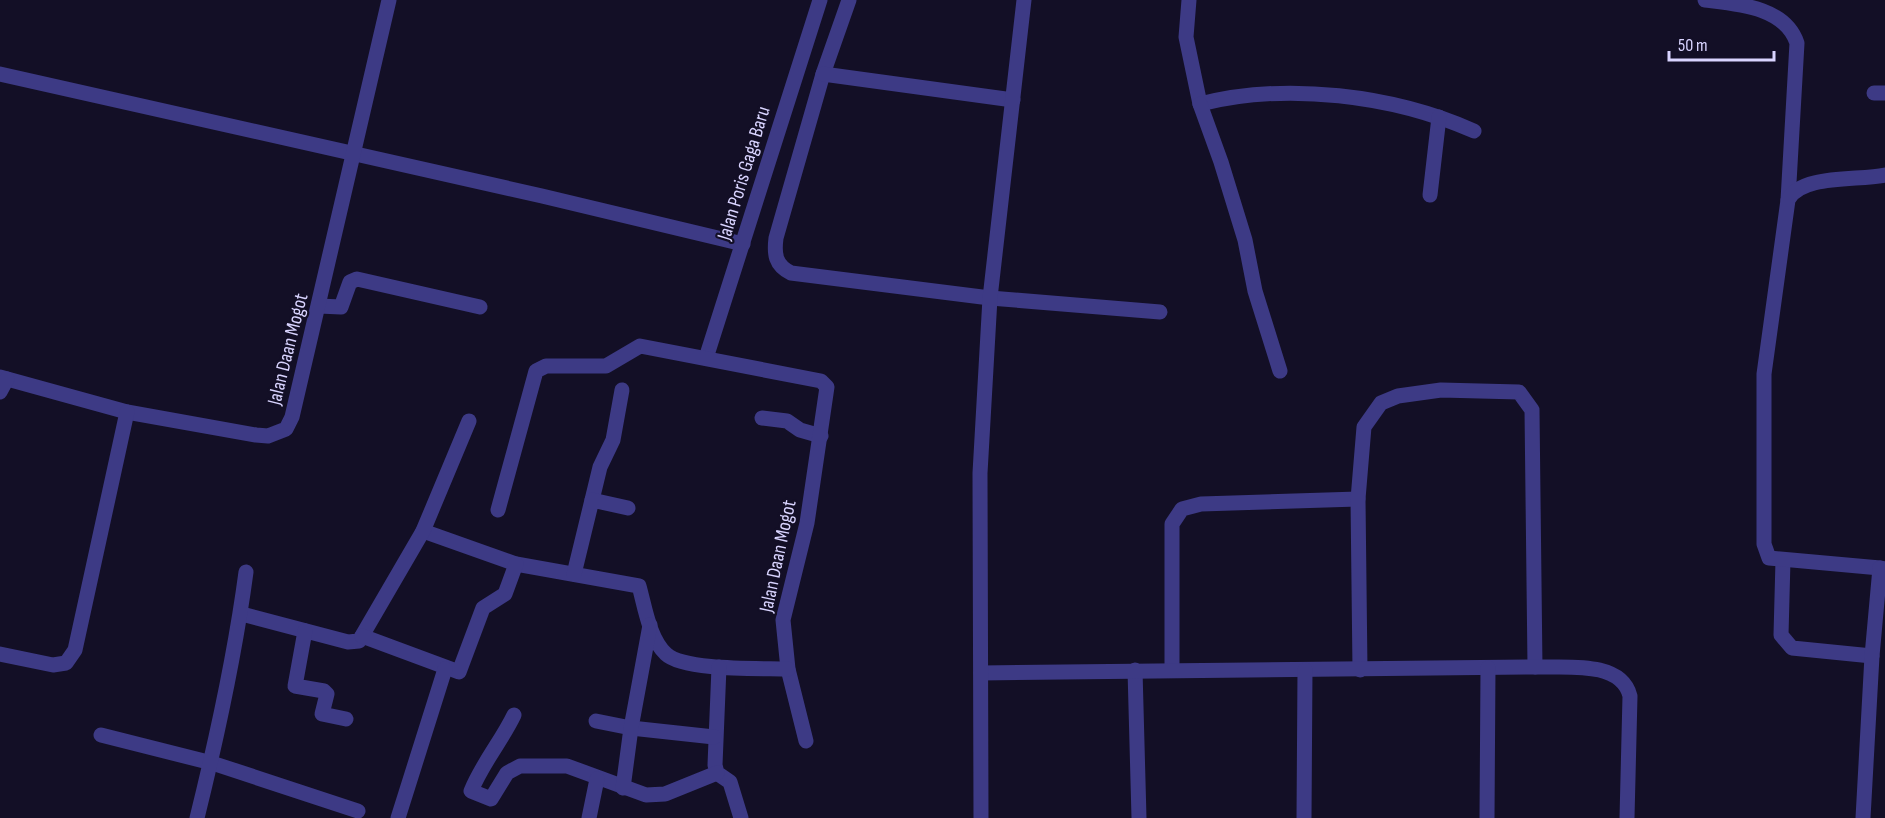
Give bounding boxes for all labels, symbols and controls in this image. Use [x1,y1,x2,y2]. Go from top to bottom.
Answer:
scale bar [1669,24,1774,62]
text: 50 m [1678,35,1708,56]
street label: Jalan Poris Gaga Baru [712,104,776,244]
street label: Jalan Daan Mogot [262,291,313,409]
street label: Jalan Daan Mogot [754,498,802,616]

